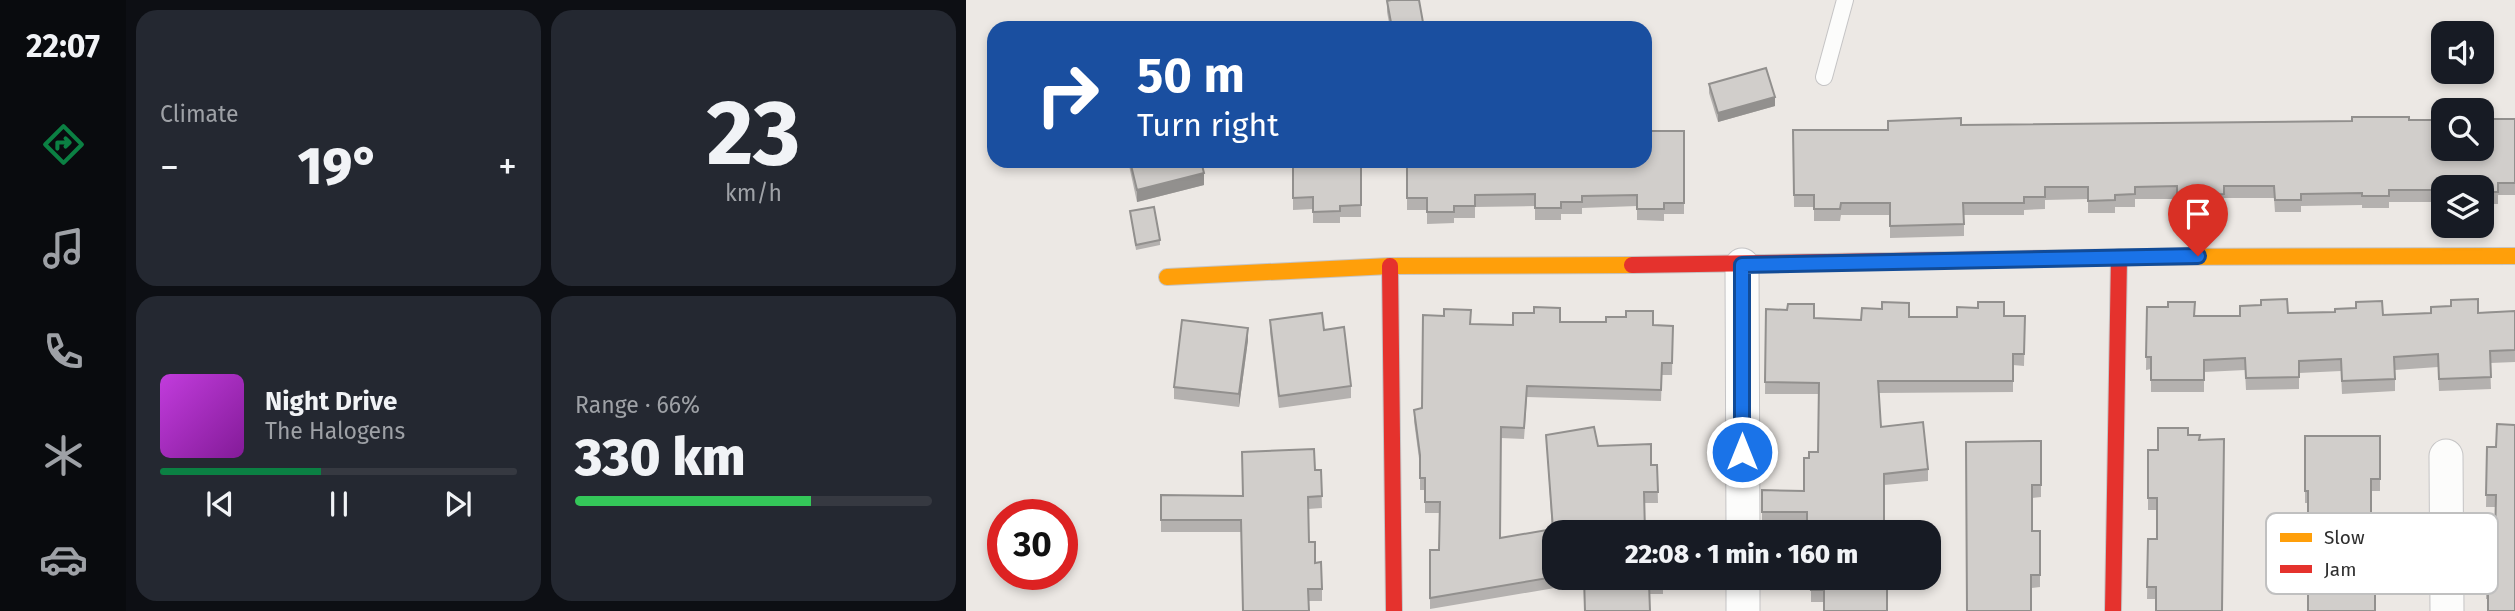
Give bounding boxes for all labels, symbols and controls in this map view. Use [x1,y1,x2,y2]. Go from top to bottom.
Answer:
map controls [2431,21,2494,238]
button: sound [2431,21,2494,84]
text: 22:07 [26,27,100,65]
text: 50 m [1137,46,1245,105]
icon: right [1022,49,1113,140]
text: 23 [707,79,800,188]
button: search [2431,98,2494,161]
text: Climate [160,100,239,128]
text: Turn right [1137,106,1279,144]
icon: directions [39,120,88,169]
text: 19° [298,135,379,198]
text: − [160,144,179,190]
text: + [498,144,517,190]
button: layers [2431,175,2494,238]
text: km/h [725,179,782,207]
pin [2168,184,2228,256]
icon: arrive [2179,195,2217,233]
icon: music [39,224,88,273]
icon: phone [39,327,88,376]
text: Night Drive [265,386,397,417]
text: Range · 66% [575,391,700,419]
position arrow [1705,415,1779,489]
text: The Halogens [265,417,405,445]
text: 330 km [575,426,746,489]
icon: climate [39,431,88,480]
icon: previous [201,485,239,523]
icon: pause [320,485,358,523]
icon: next [439,485,477,523]
speed limit sign: 30 [987,499,1078,590]
legend [2266,513,2498,594]
text: Slow [2324,526,2365,549]
icon: car [39,535,88,584]
text: 22:08 · 1 min · 160 m [1625,539,1858,570]
text: Jam [2324,558,2356,581]

